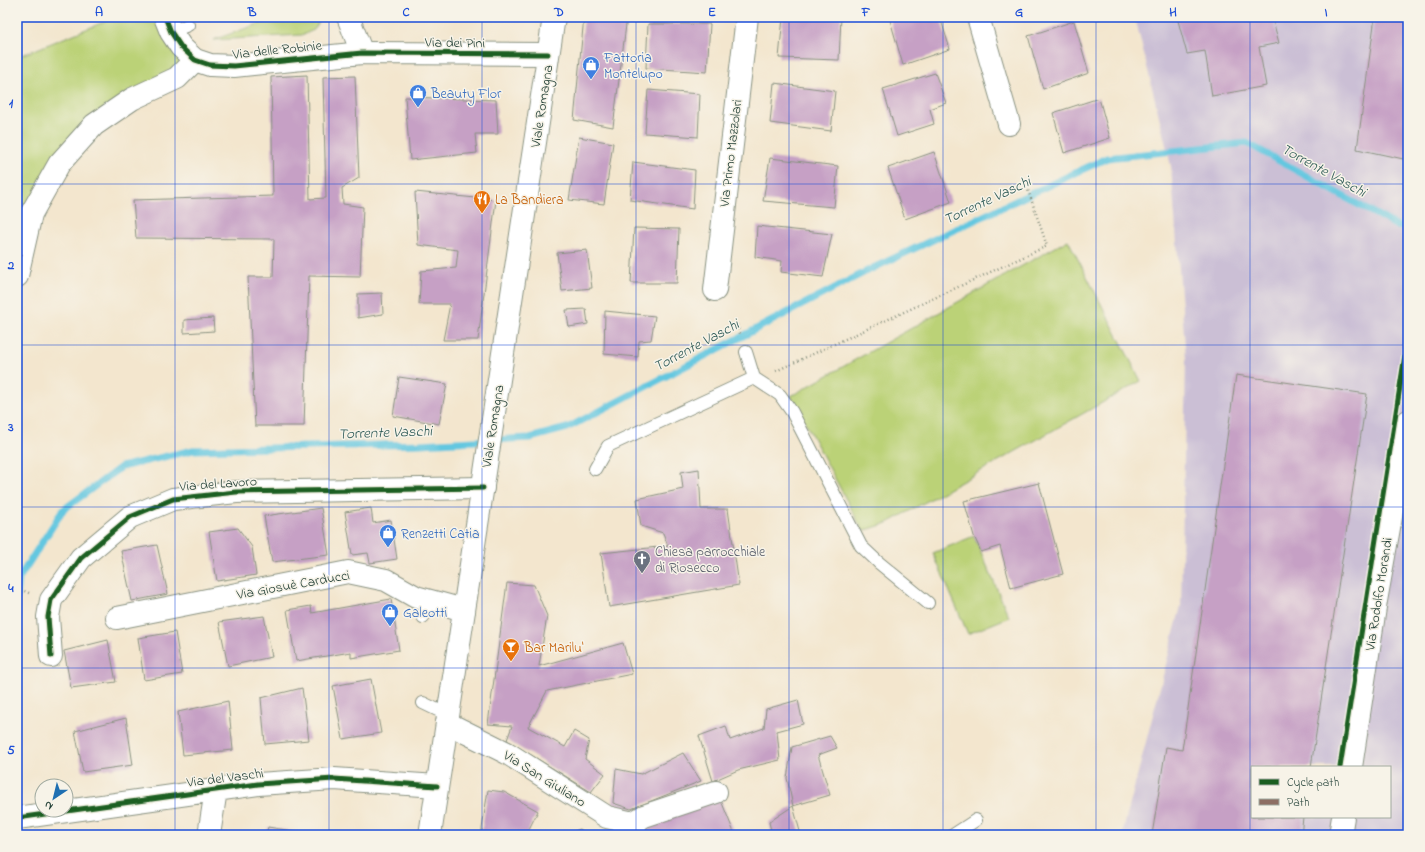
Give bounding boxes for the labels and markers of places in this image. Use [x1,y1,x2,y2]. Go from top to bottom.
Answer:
place label: Fattoria Montelupo [603,48,663,85]
shop icon: Fattoria Montelupo [581,55,601,80]
shop icon: Beauty Flor [408,83,428,108]
place label: Beauty Flor [430,84,502,106]
restaurant icon: La Bandiera [472,189,492,214]
place label: La Bandiera [495,190,564,211]
shop icon: Renzetti Catia [378,523,398,548]
place label: Renzetti Catia [401,524,480,545]
place label: Chiesa parrocchiale di Riosecco [655,542,766,579]
church icon: Chiesa parrocchiale di Riosecco [632,549,652,574]
shop icon: Galeotti [380,602,400,627]
place label: Galeotti [403,603,447,624]
bar icon: Bar Marilu' [501,637,521,662]
place label: Bar Marilu' [523,638,584,659]

